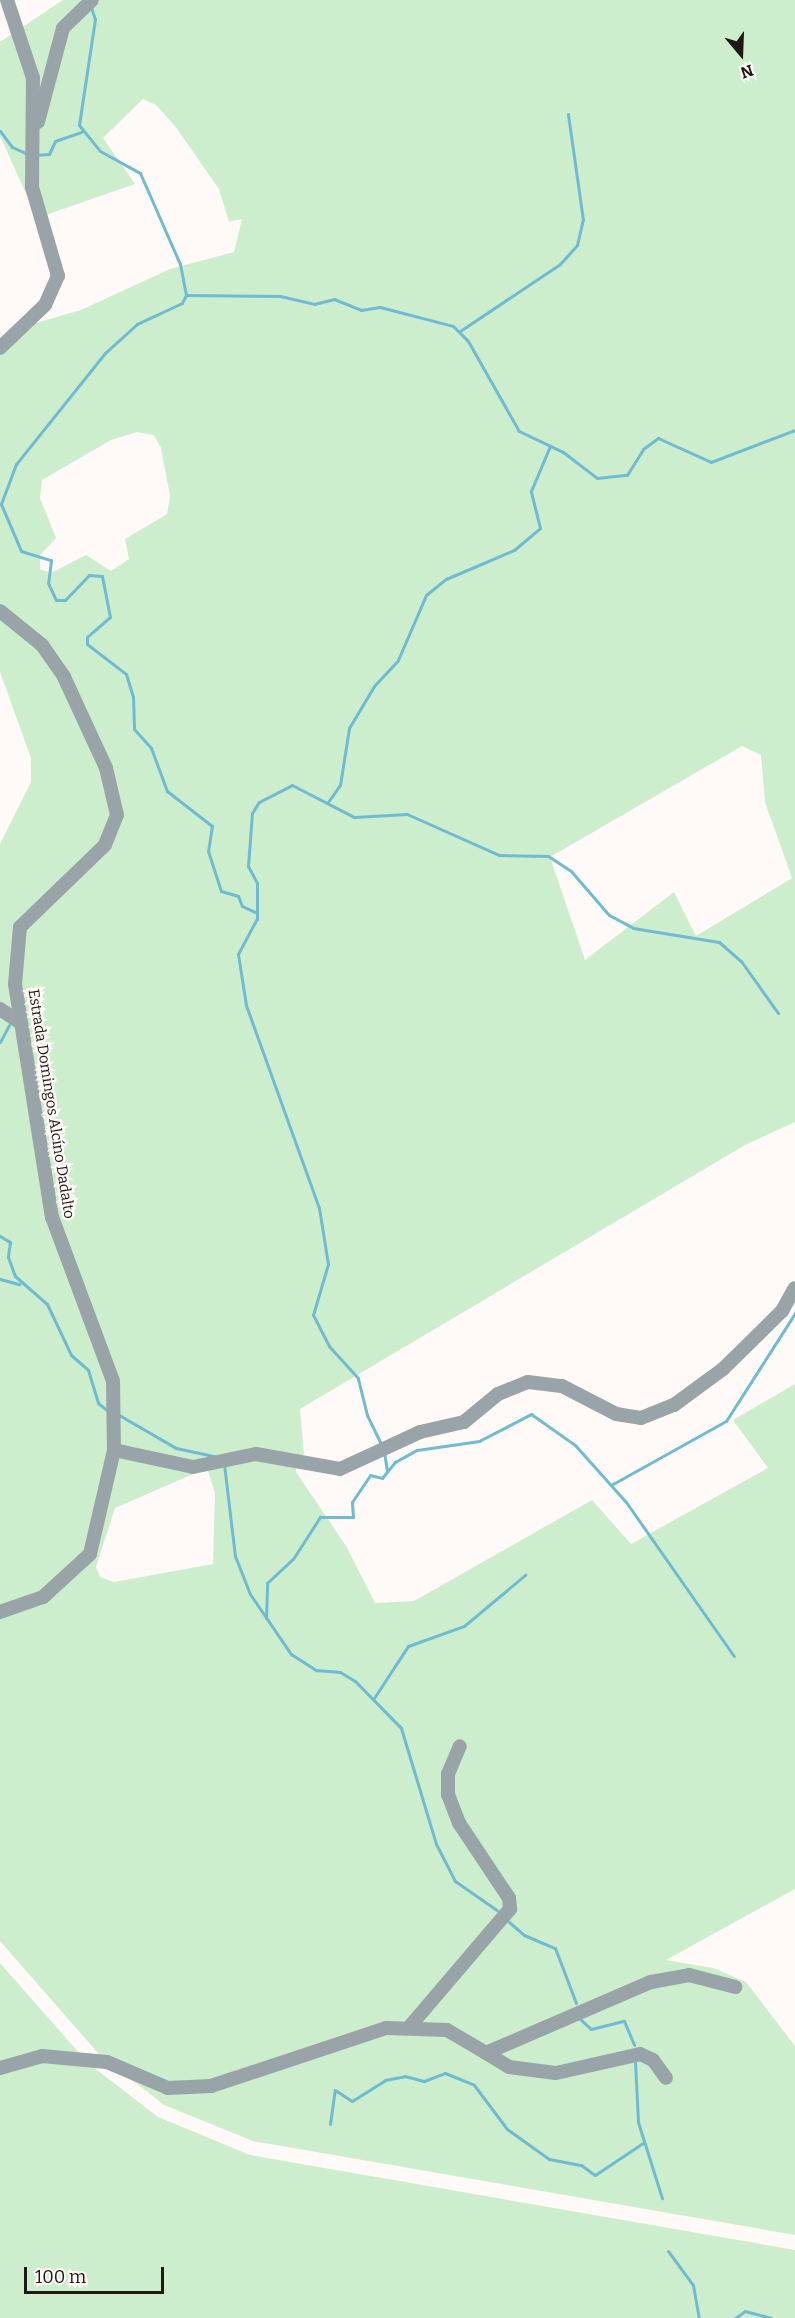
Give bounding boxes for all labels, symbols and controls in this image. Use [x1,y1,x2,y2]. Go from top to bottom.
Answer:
north arrow [711,24,771,84]
text: N [738,60,756,82]
street label: Estrada Domingos Alcíno Dadalto [24,988,78,1220]
scale bar [27,2255,166,2293]
text: 100 m [35,2266,86,2288]

